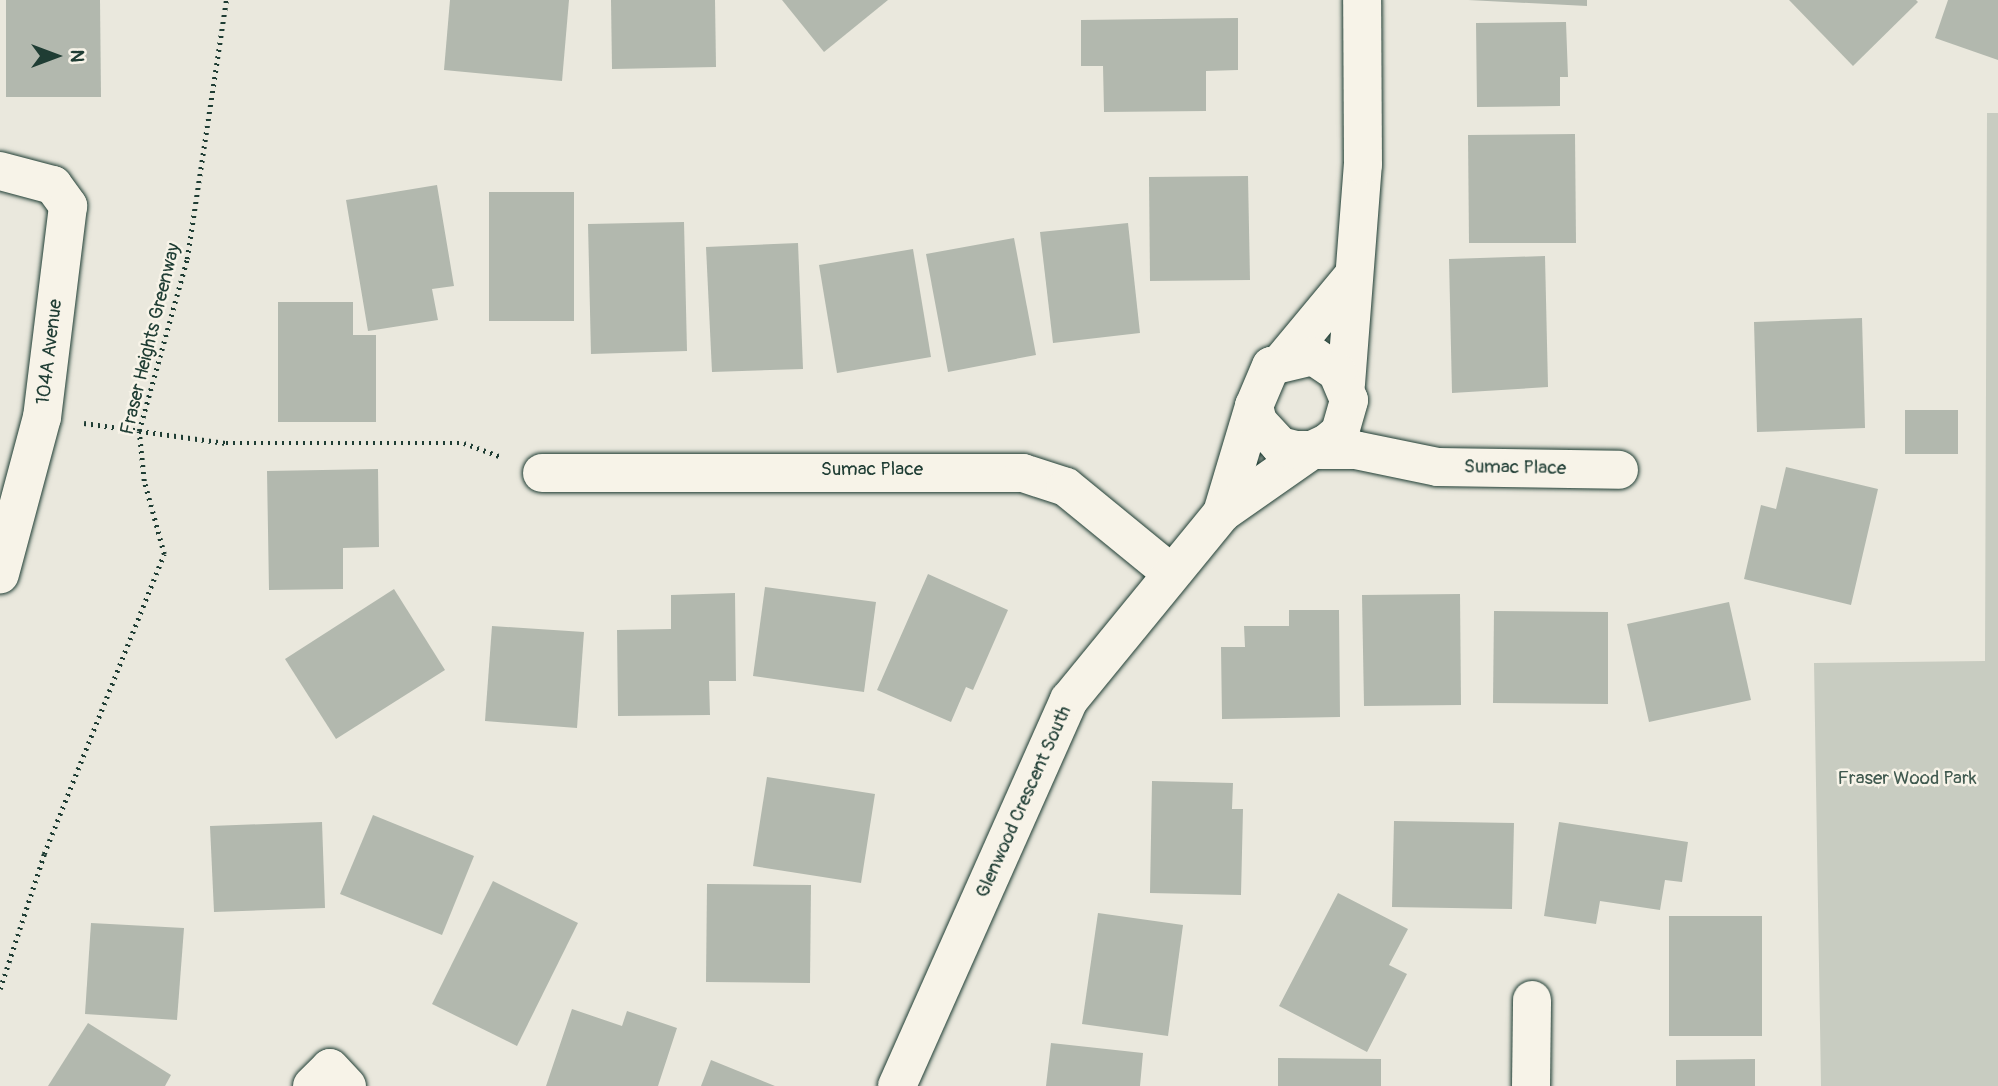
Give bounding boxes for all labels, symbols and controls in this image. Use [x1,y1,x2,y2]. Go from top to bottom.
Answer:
north arrow [21,21,91,91]
text: N [65,50,89,62]
street label: Fraser Heights Greenway [116,241,186,437]
street label: 104A Avenue [32,298,68,406]
street label: Sumac Place [1464,456,1566,480]
street label: Sumac Place [821,459,923,481]
street label: Glenwood Crescent South [971,702,1077,902]
park label: Fraser Wood Park [1837,768,1977,790]

